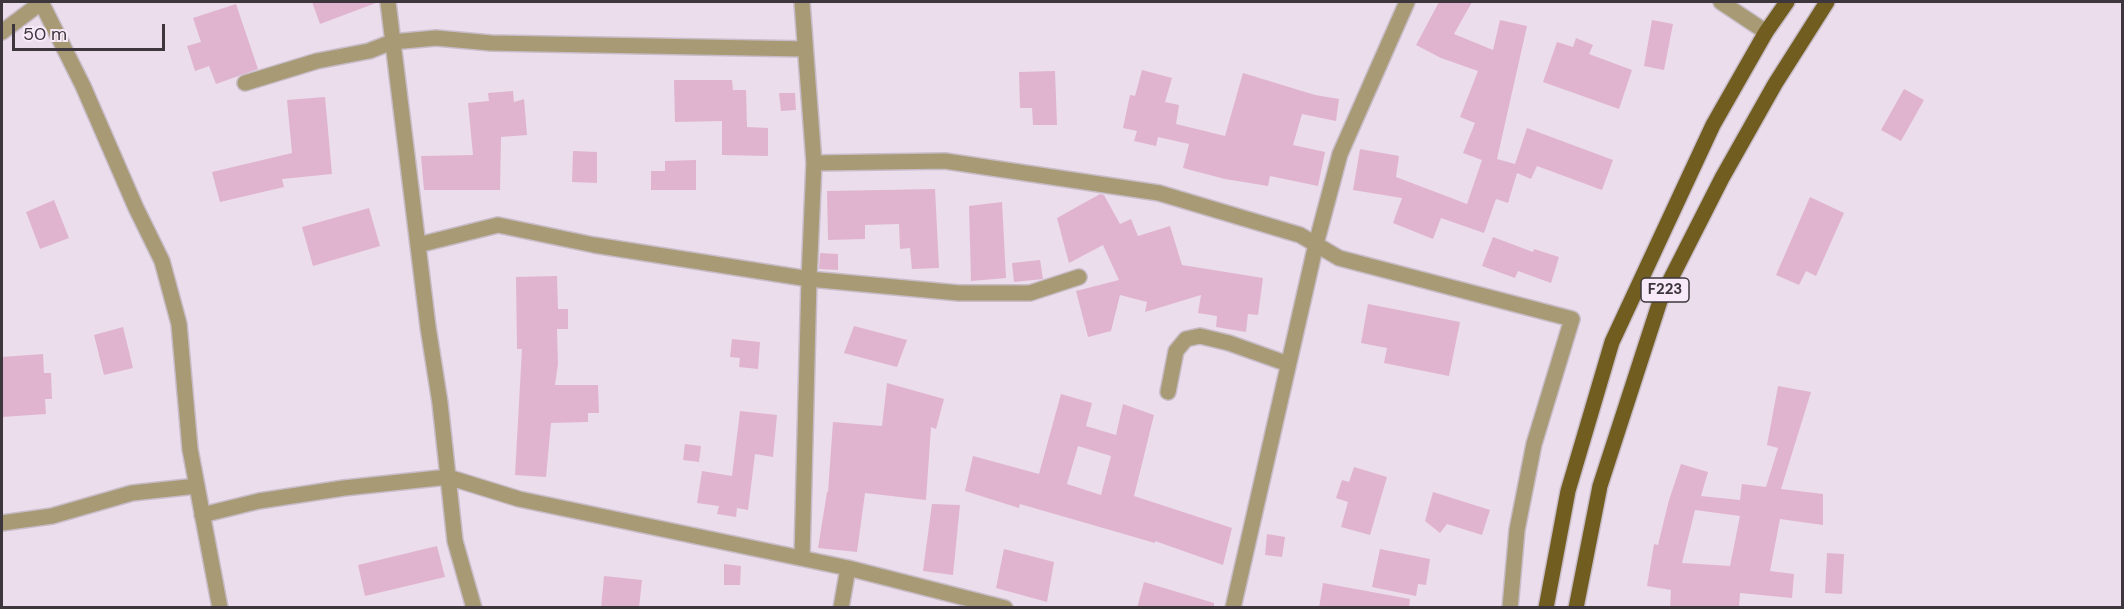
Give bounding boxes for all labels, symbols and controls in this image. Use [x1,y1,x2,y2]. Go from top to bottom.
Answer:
scale bar [15,12,168,50]
text: 50 m [23,22,67,46]
road number: F223 [1641,278,1689,302]

